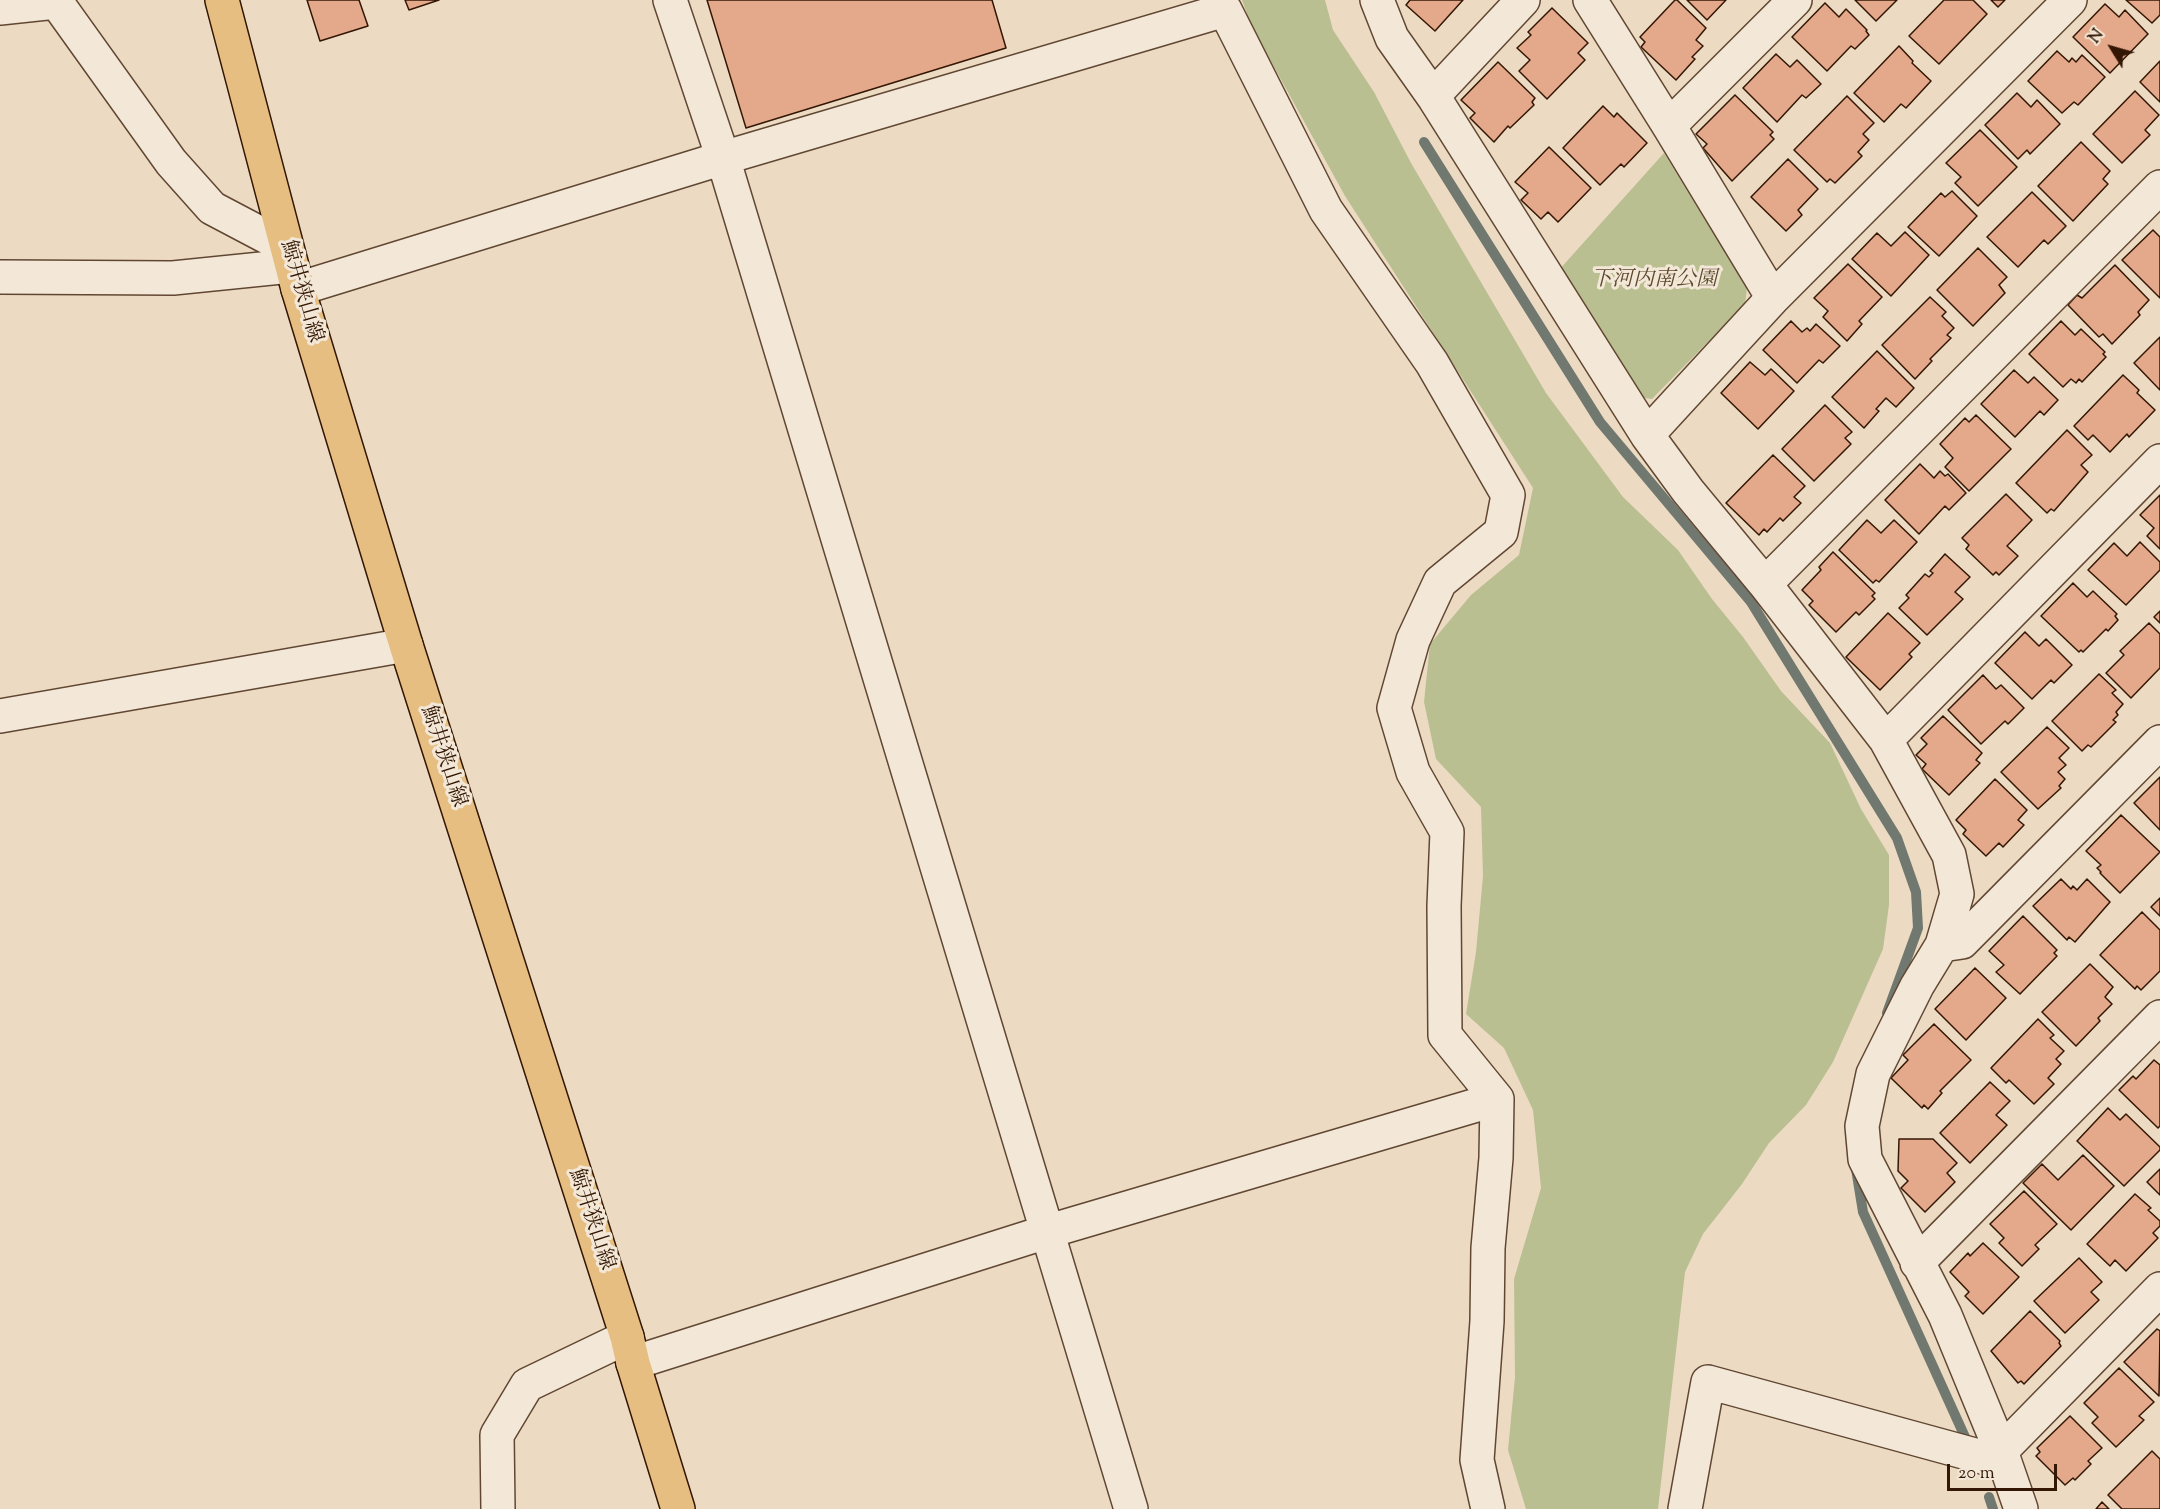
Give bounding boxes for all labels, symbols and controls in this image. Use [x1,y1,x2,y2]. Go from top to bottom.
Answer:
north arrow [2082,18,2142,78]
text: N [2084,25,2110,49]
street label: 鯨井狭山線 [273,238,327,346]
park label: 下河内南公園 [1591,268,1717,294]
street label: 鯨井狭山線 [414,703,470,811]
street label: 鯨井狭山線 [562,1166,618,1274]
scale bar [1950,1452,2060,1490]
text: 20 m [1958,1461,1995,1487]

